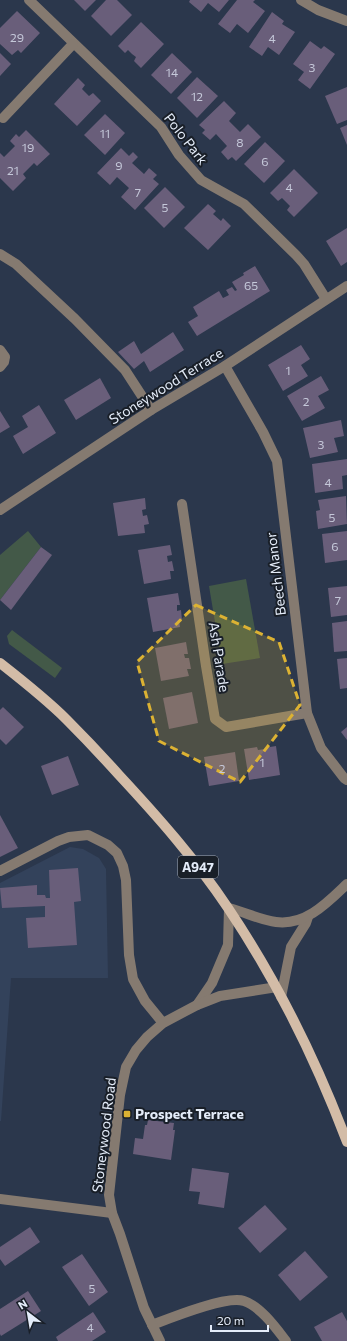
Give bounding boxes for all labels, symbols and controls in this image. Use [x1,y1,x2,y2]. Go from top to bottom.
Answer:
house number: 29 [10,30,24,44]
house number: 4 [268,31,276,45]
house number: 3 [309,60,316,74]
house number: 14 [166,65,178,79]
house number: 12 [191,89,203,103]
street label: Polo Park [161,109,212,168]
house number: 11 [100,126,110,140]
house number: 8 [236,135,244,149]
house number: 19 [22,140,34,154]
house number: 6 [261,154,269,168]
house number: 9 [115,158,123,172]
house number: 21 [7,163,19,177]
house number: 4 [285,180,293,194]
house number: 7 [135,185,141,199]
house number: 5 [162,200,169,214]
house number: 65 [244,278,258,292]
street label: Stoneywood Terrace [106,344,226,427]
house number: 1 [285,363,291,377]
house number: 2 [303,394,310,408]
house number: 3 [318,437,325,451]
house number: 4 [324,475,332,489]
house number: 5 [329,510,336,524]
street label: Beech Manor [262,531,289,617]
house number: 6 [331,539,339,553]
house number: 7 [335,593,341,607]
street label: Ash Parade [206,620,233,693]
house number: 1 [259,755,265,769]
house number: 2 [219,761,226,775]
road number: A947 [178,856,218,878]
street label: Stoneywood Road [88,1076,119,1193]
place label: Prospect Terrace [135,1105,244,1122]
marker: Prospect Terrace [122,1109,132,1119]
house number: 5 [89,1281,96,1295]
north arrow [8,1293,48,1333]
text: N [16,1296,29,1312]
scale bar [211,1307,268,1333]
text: 20 m [217,1313,244,1327]
house number: 4 [86,1320,94,1334]

